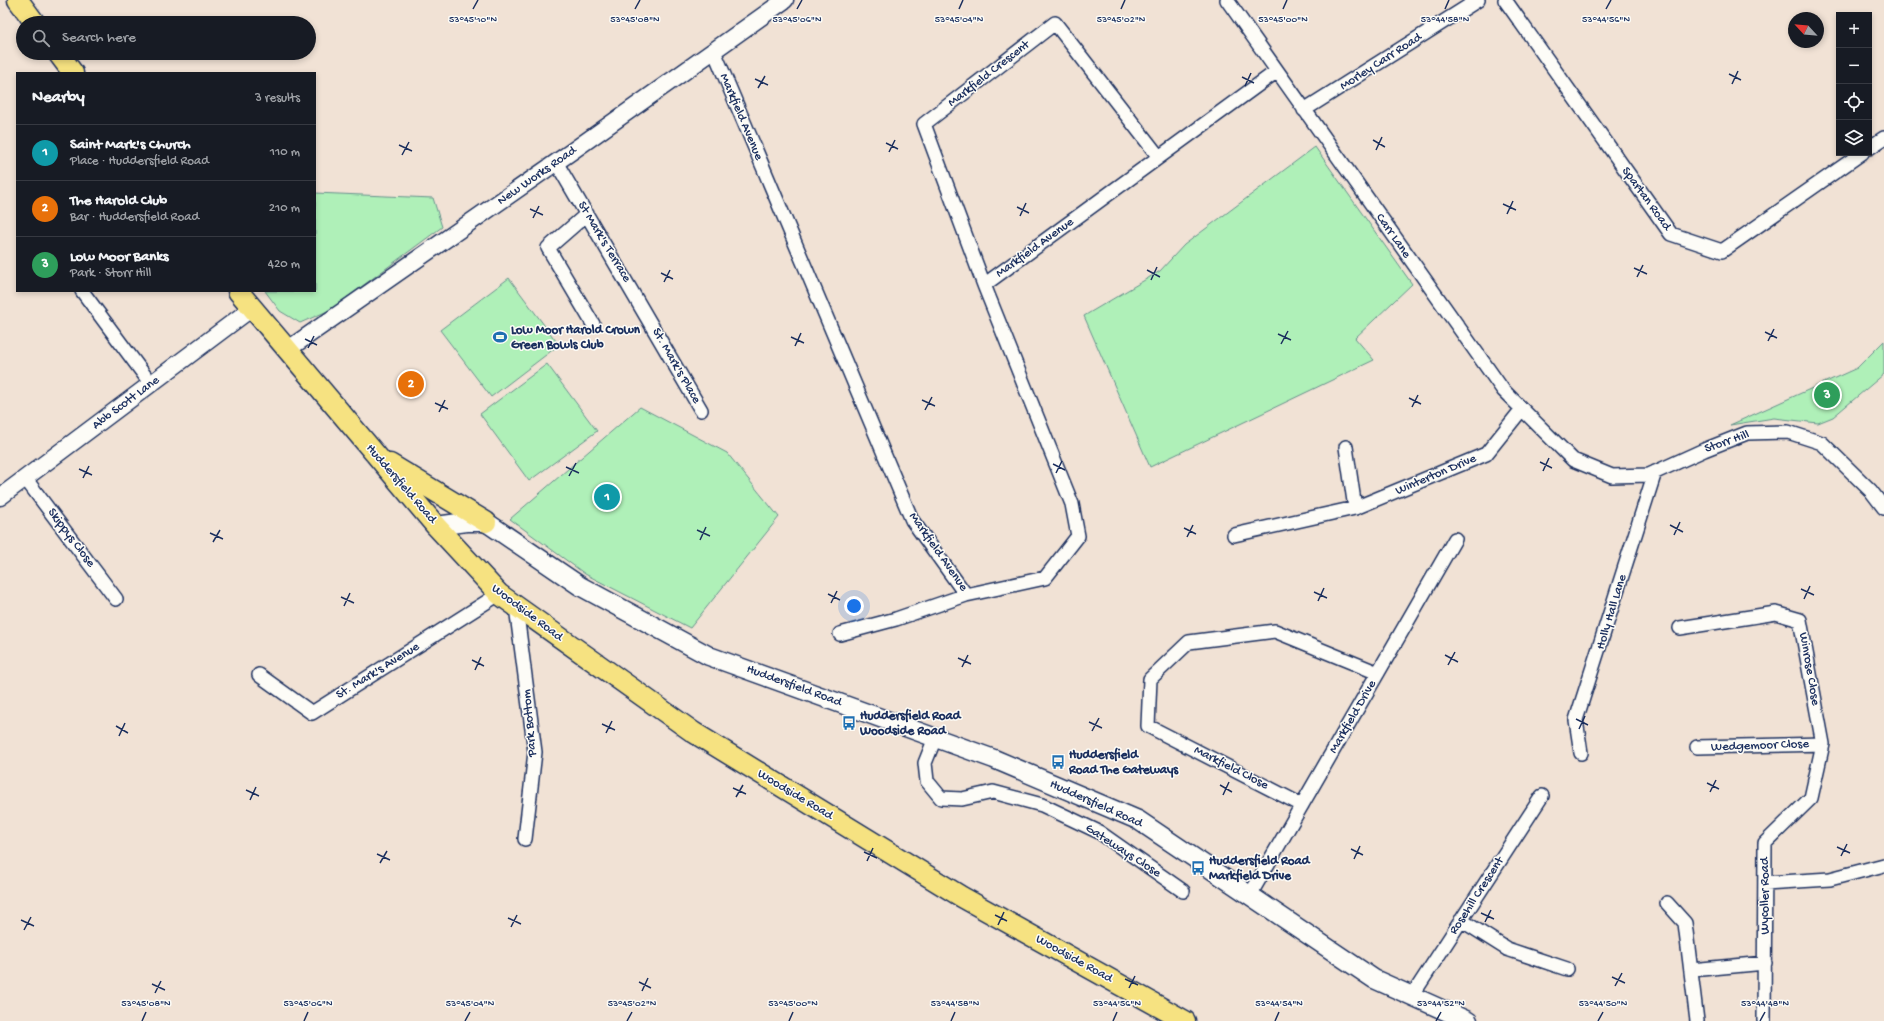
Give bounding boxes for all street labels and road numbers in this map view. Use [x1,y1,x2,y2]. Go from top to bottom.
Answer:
street label: Morley Carr Road [1337,29,1426,94]
street label: Markfield Crescent [945,36,1034,111]
street label: Markfield Avenue [716,71,766,163]
street label: New Works Road [495,142,580,209]
street label: Spartan Road [1618,164,1675,235]
street label: St Mark's Terrace [574,199,634,285]
street label: Carr Lane [1372,211,1414,262]
street label: Markfield Avenue [993,214,1077,281]
street label: St. Mark's Place [648,326,704,407]
street label: Abb Scott Lane [89,373,163,433]
street label: Storr Hill [1703,427,1751,457]
street label: Huddersfield Road [362,441,440,528]
street label: Winterton Drive [1393,451,1479,499]
street label: Skippys Close [44,506,98,571]
street label: Markfield Avenue [905,510,971,595]
street label: Holly Hall Lane [1593,572,1631,651]
street label: Woodside Road [488,581,567,646]
street label: Winrose Close [1795,631,1823,707]
street label: St. Mark's Avenue [334,639,423,703]
street label: Huddersfield Road [744,662,845,711]
street label: Markfield Drive [1326,677,1380,756]
street label: Park Bottom [520,689,541,758]
street label: Wedgemoor Close [1711,737,1810,755]
street label: Markfield Close [1191,743,1271,793]
street label: Woodside Road [754,767,837,824]
street label: Huddersfield Road [1047,777,1146,832]
street label: Gateways Close [1082,821,1164,881]
street label: Rosehill Crescent [1446,853,1509,938]
street label: Wycoller Road [1758,856,1773,935]
street label: Woodside Road [1033,932,1116,987]

